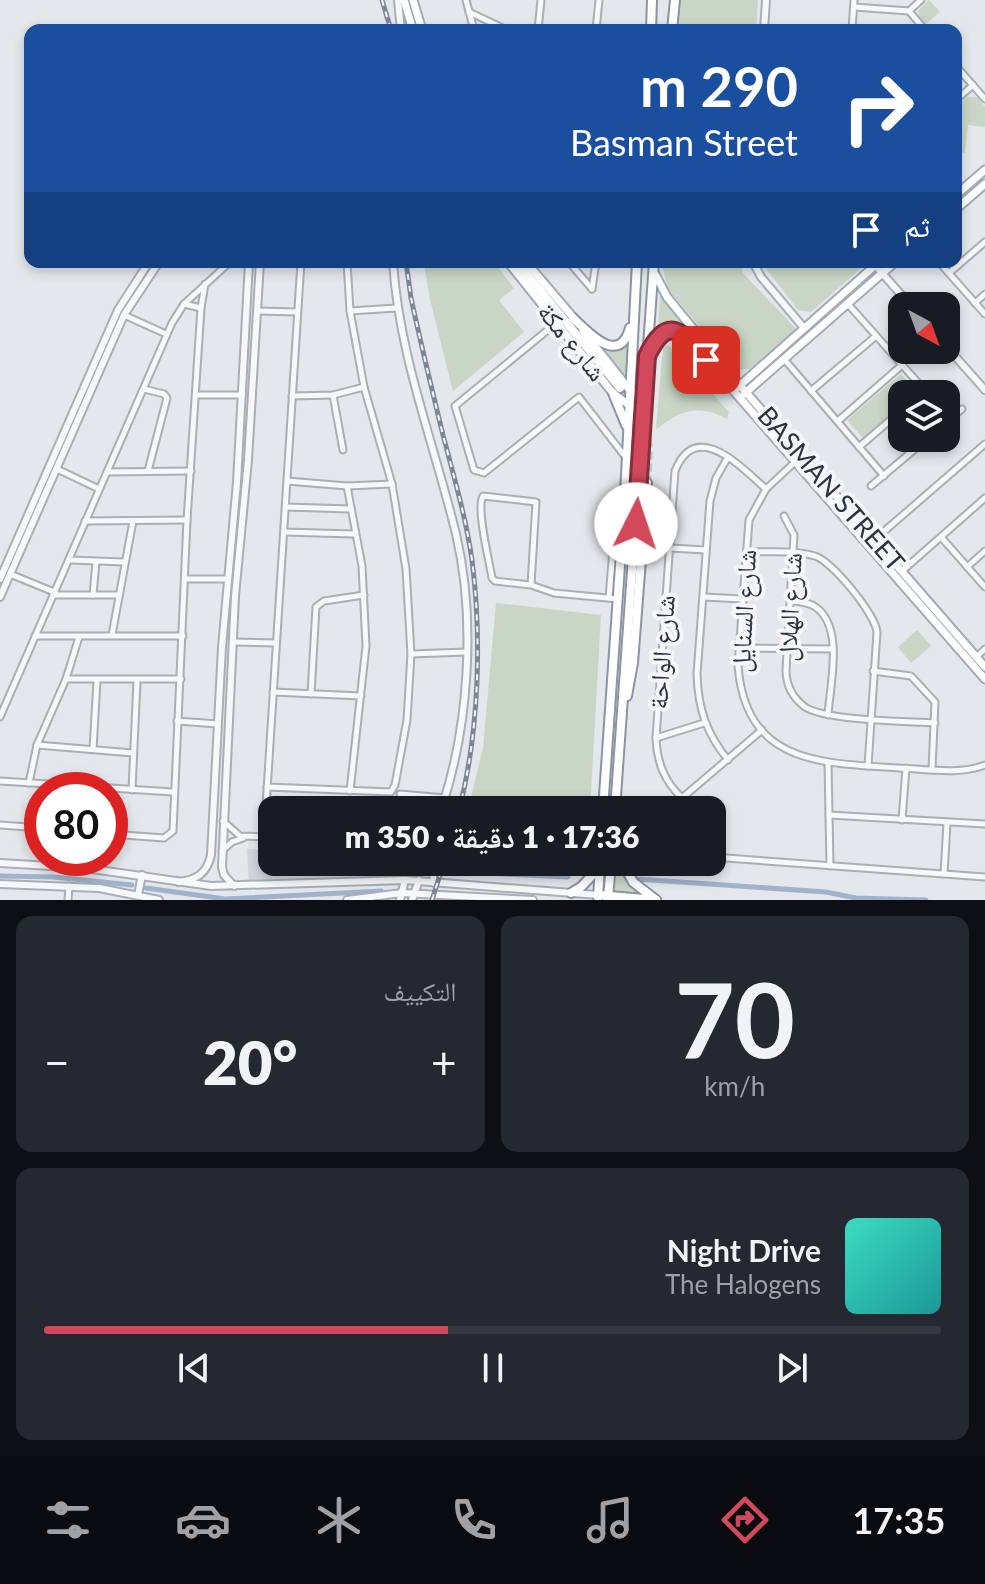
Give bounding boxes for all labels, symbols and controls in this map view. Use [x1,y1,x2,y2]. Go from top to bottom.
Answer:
text: 290 m [640,52,798,119]
icon: right [826,56,930,160]
text: Basman Street [570,120,798,164]
text: ثم [904,207,930,243]
icon: arrive [844,208,888,252]
north arrow [888,292,960,364]
map controls [888,292,960,452]
street label: شارع مكة [531,296,614,388]
pin [672,326,740,394]
icon: arrive [684,338,728,382]
button: layers [888,380,960,452]
street label: BASMAN STREET [752,399,912,577]
position arrow [594,482,678,566]
street label: شارع السنايل [724,548,763,673]
street label: شارع الهلال [770,552,809,662]
street label: شارع الواحة [641,594,682,710]
speed limit sign: 80 [24,772,128,876]
text: 17:36 · 1 دقيقة · 350 m [345,818,639,854]
text: 70 [674,955,795,1080]
text: التكييف [384,975,457,1007]
text: 20° [203,1026,298,1098]
text: − [44,1036,70,1088]
text: + [431,1036,457,1088]
text: km/h [704,1070,765,1102]
text: Night Drive [667,1232,821,1268]
text: The Halogens [665,1268,821,1300]
icon: previous [172,1346,216,1390]
icon: pause [471,1346,515,1390]
icon: next [770,1346,814,1390]
icon: filters [40,1492,96,1548]
icon: car [175,1492,231,1548]
icon: climate [311,1492,367,1548]
icon: phone [446,1492,502,1548]
icon: music [582,1492,638,1548]
icon: directions [717,1492,773,1548]
text: 17:35 [852,1498,945,1542]

